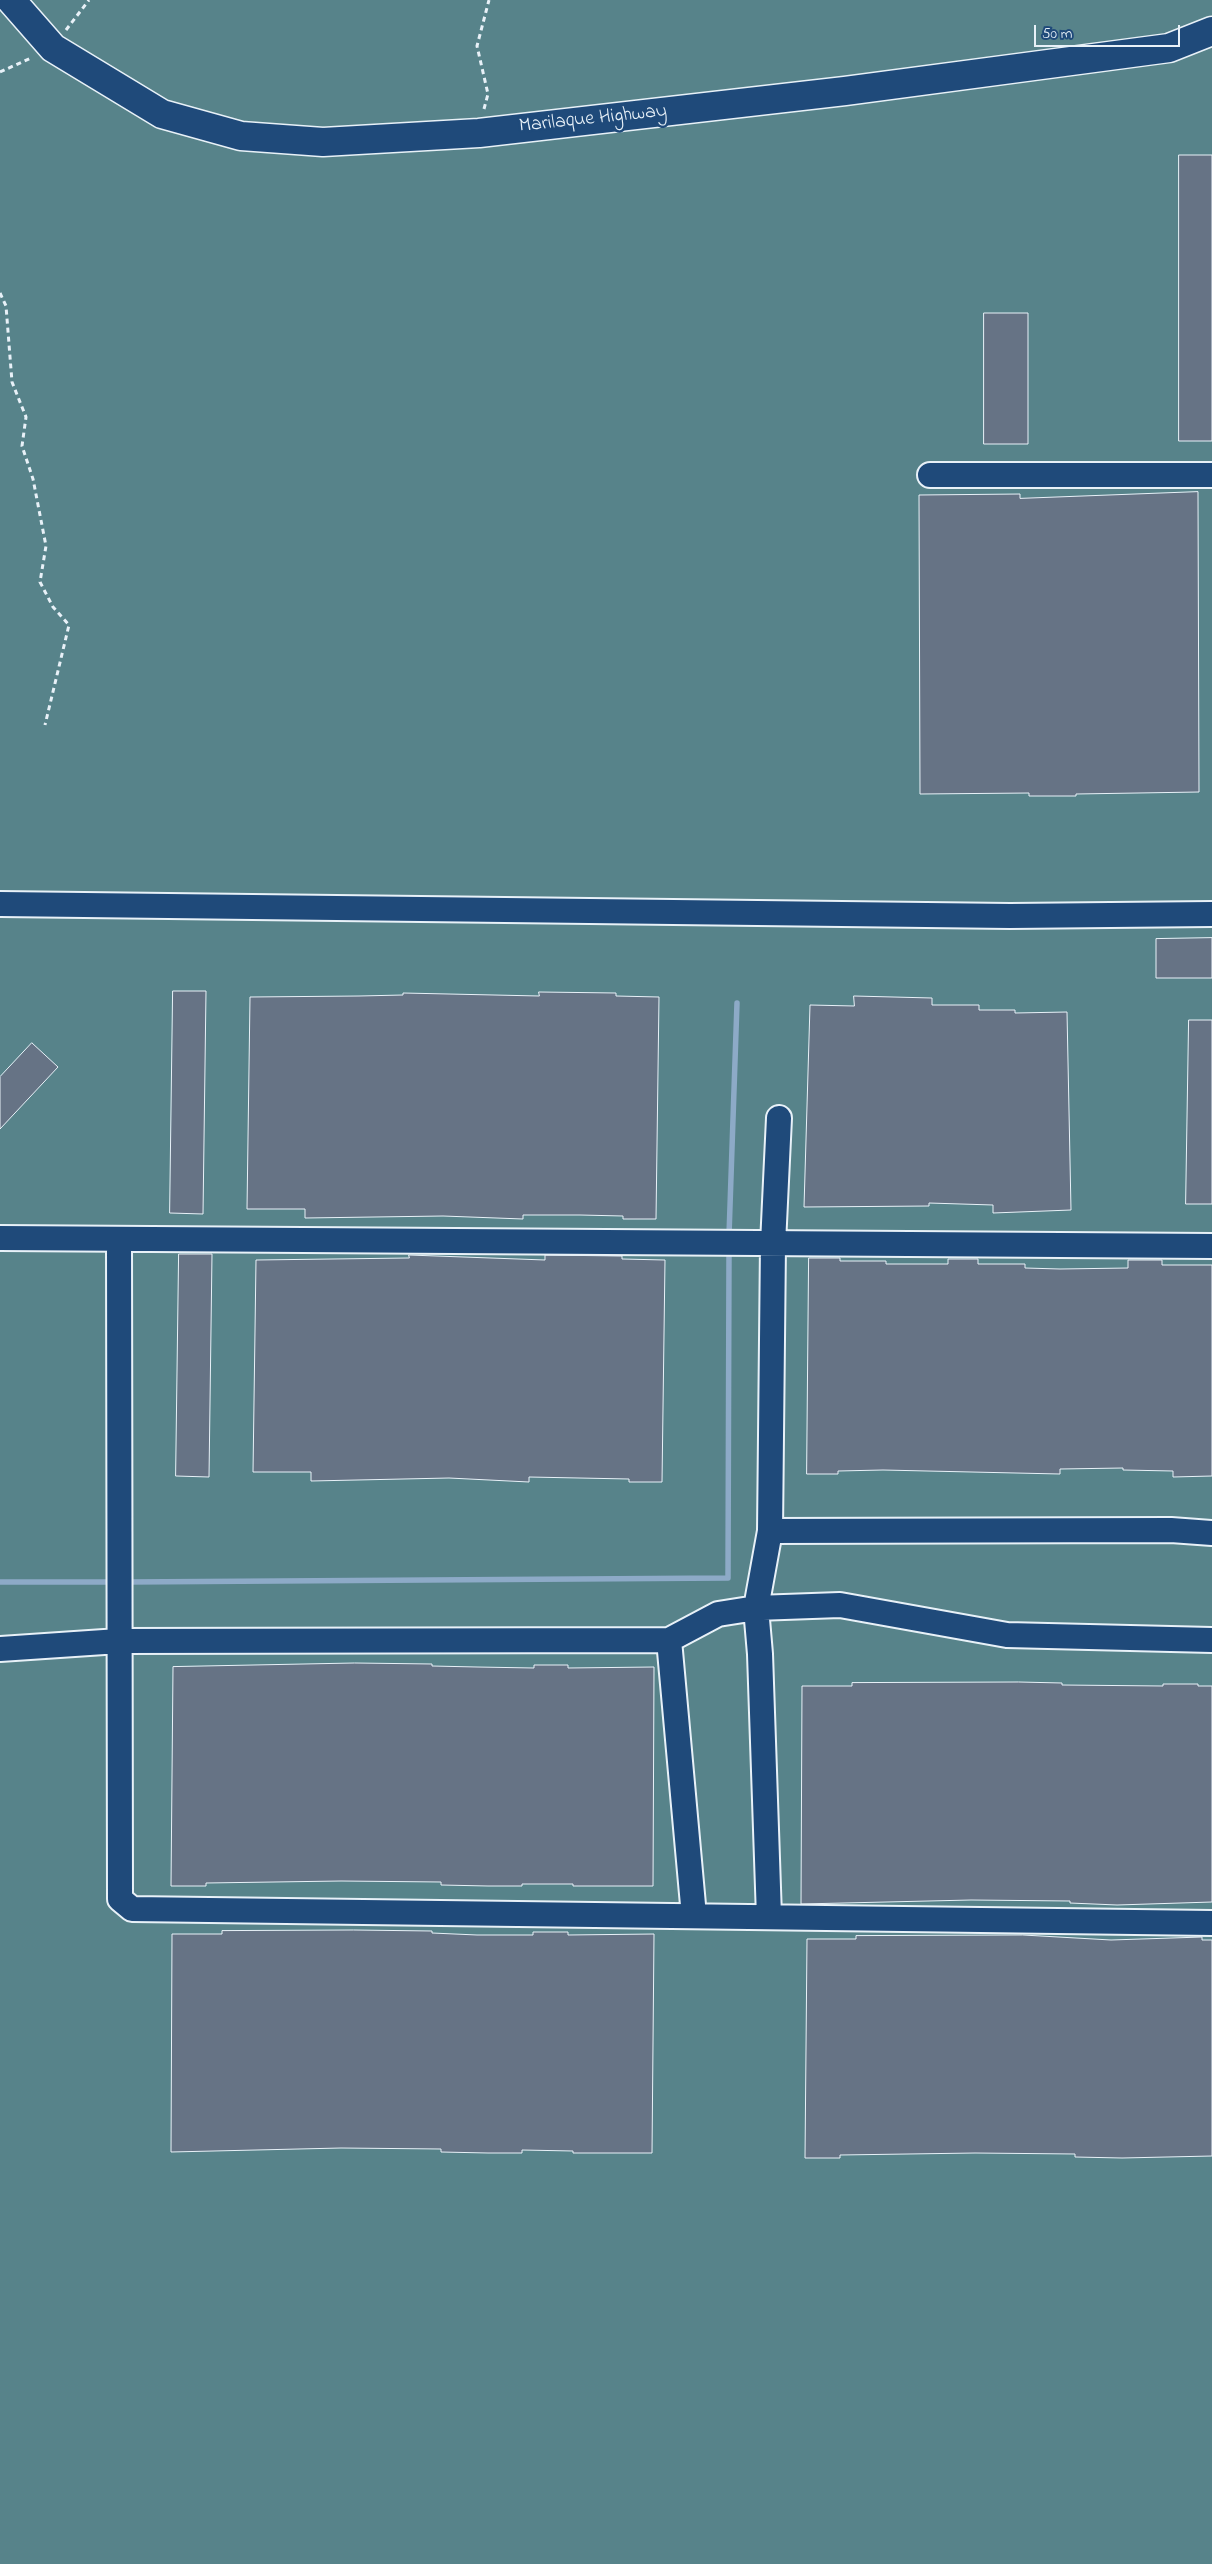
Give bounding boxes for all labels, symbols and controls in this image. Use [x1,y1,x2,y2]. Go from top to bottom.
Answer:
scale bar [1037,15,1183,47]
text: 50 m [1042,23,1072,45]
street label: Marilaque Highway [518,100,668,140]

